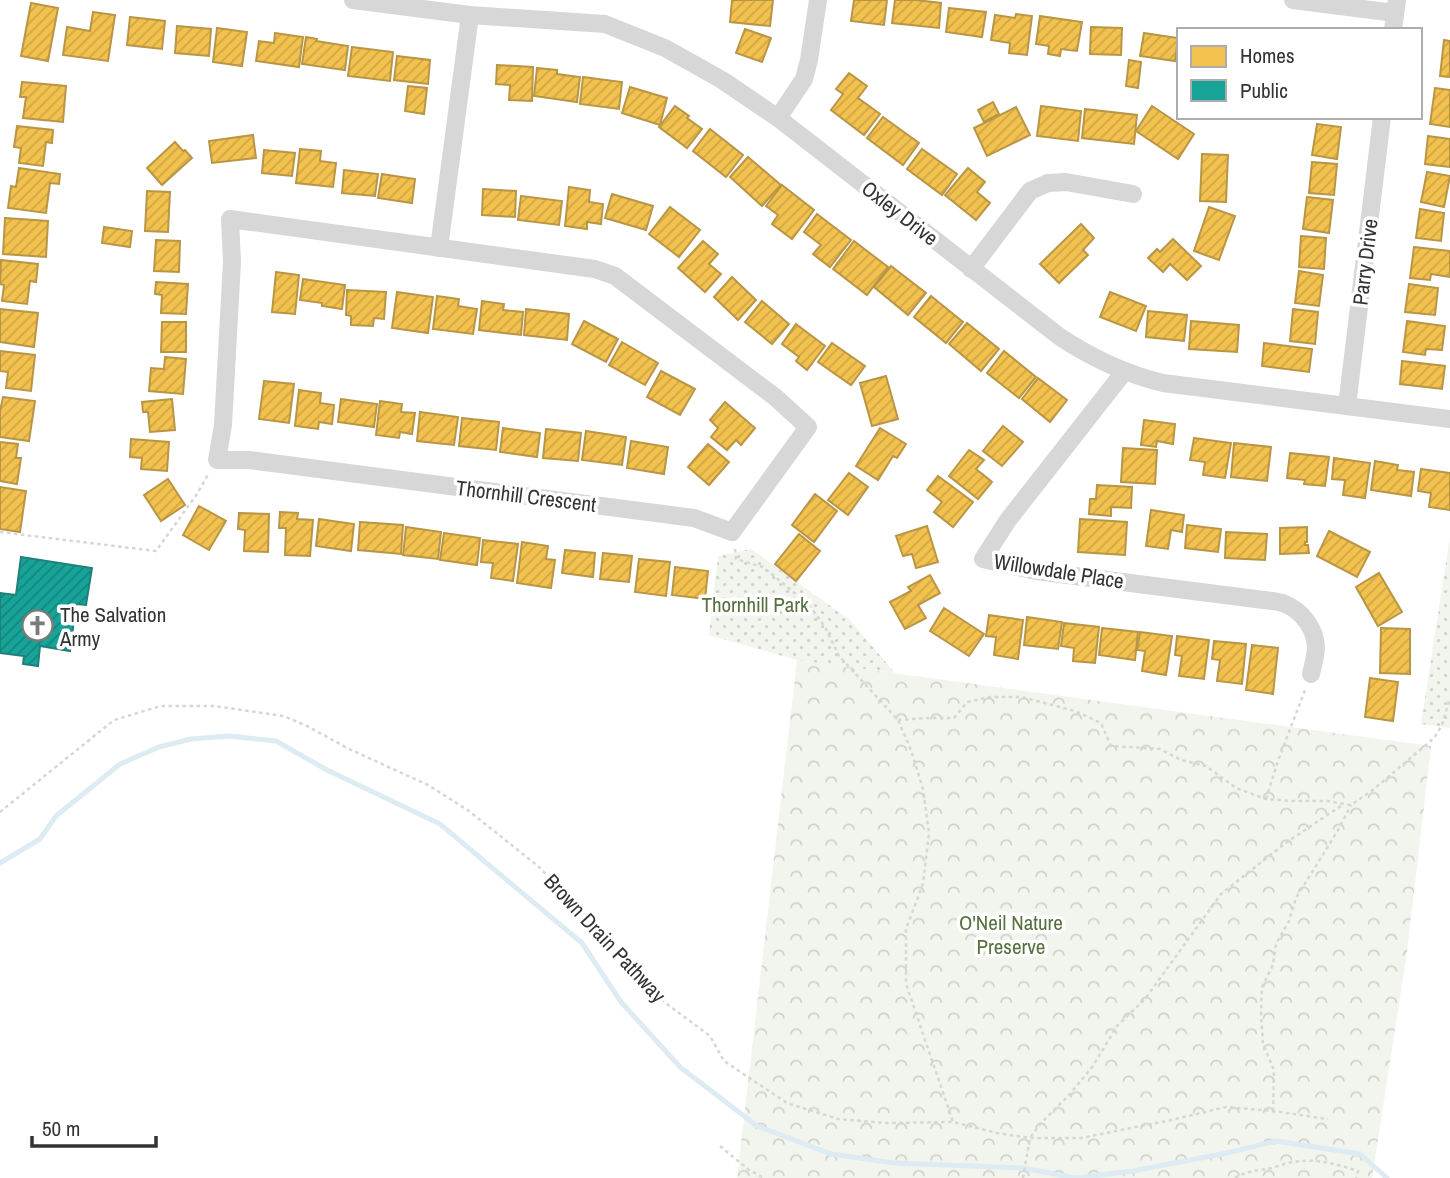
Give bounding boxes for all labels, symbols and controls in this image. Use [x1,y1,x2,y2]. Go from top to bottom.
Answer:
legend [1177,28,1422,119]
text: Homes [1240,41,1295,70]
text: Public [1240,76,1288,105]
street label: Oxley Drive [856,174,944,252]
street label: Parry Drive [1345,217,1385,307]
street label: Thornhill Crescent [454,473,598,519]
street label: Willowdale Place [992,546,1126,596]
park label: Thornhill Park [701,590,809,619]
place label: The Salvation Army [59,600,166,653]
church icon: The Salvation Army [20,609,54,643]
street label: Brown Drain Pathway [538,867,673,1009]
park label: O'Neil Nature Preserve [959,908,1063,961]
scale bar [32,1104,156,1148]
text: 50 m [42,1114,80,1143]

